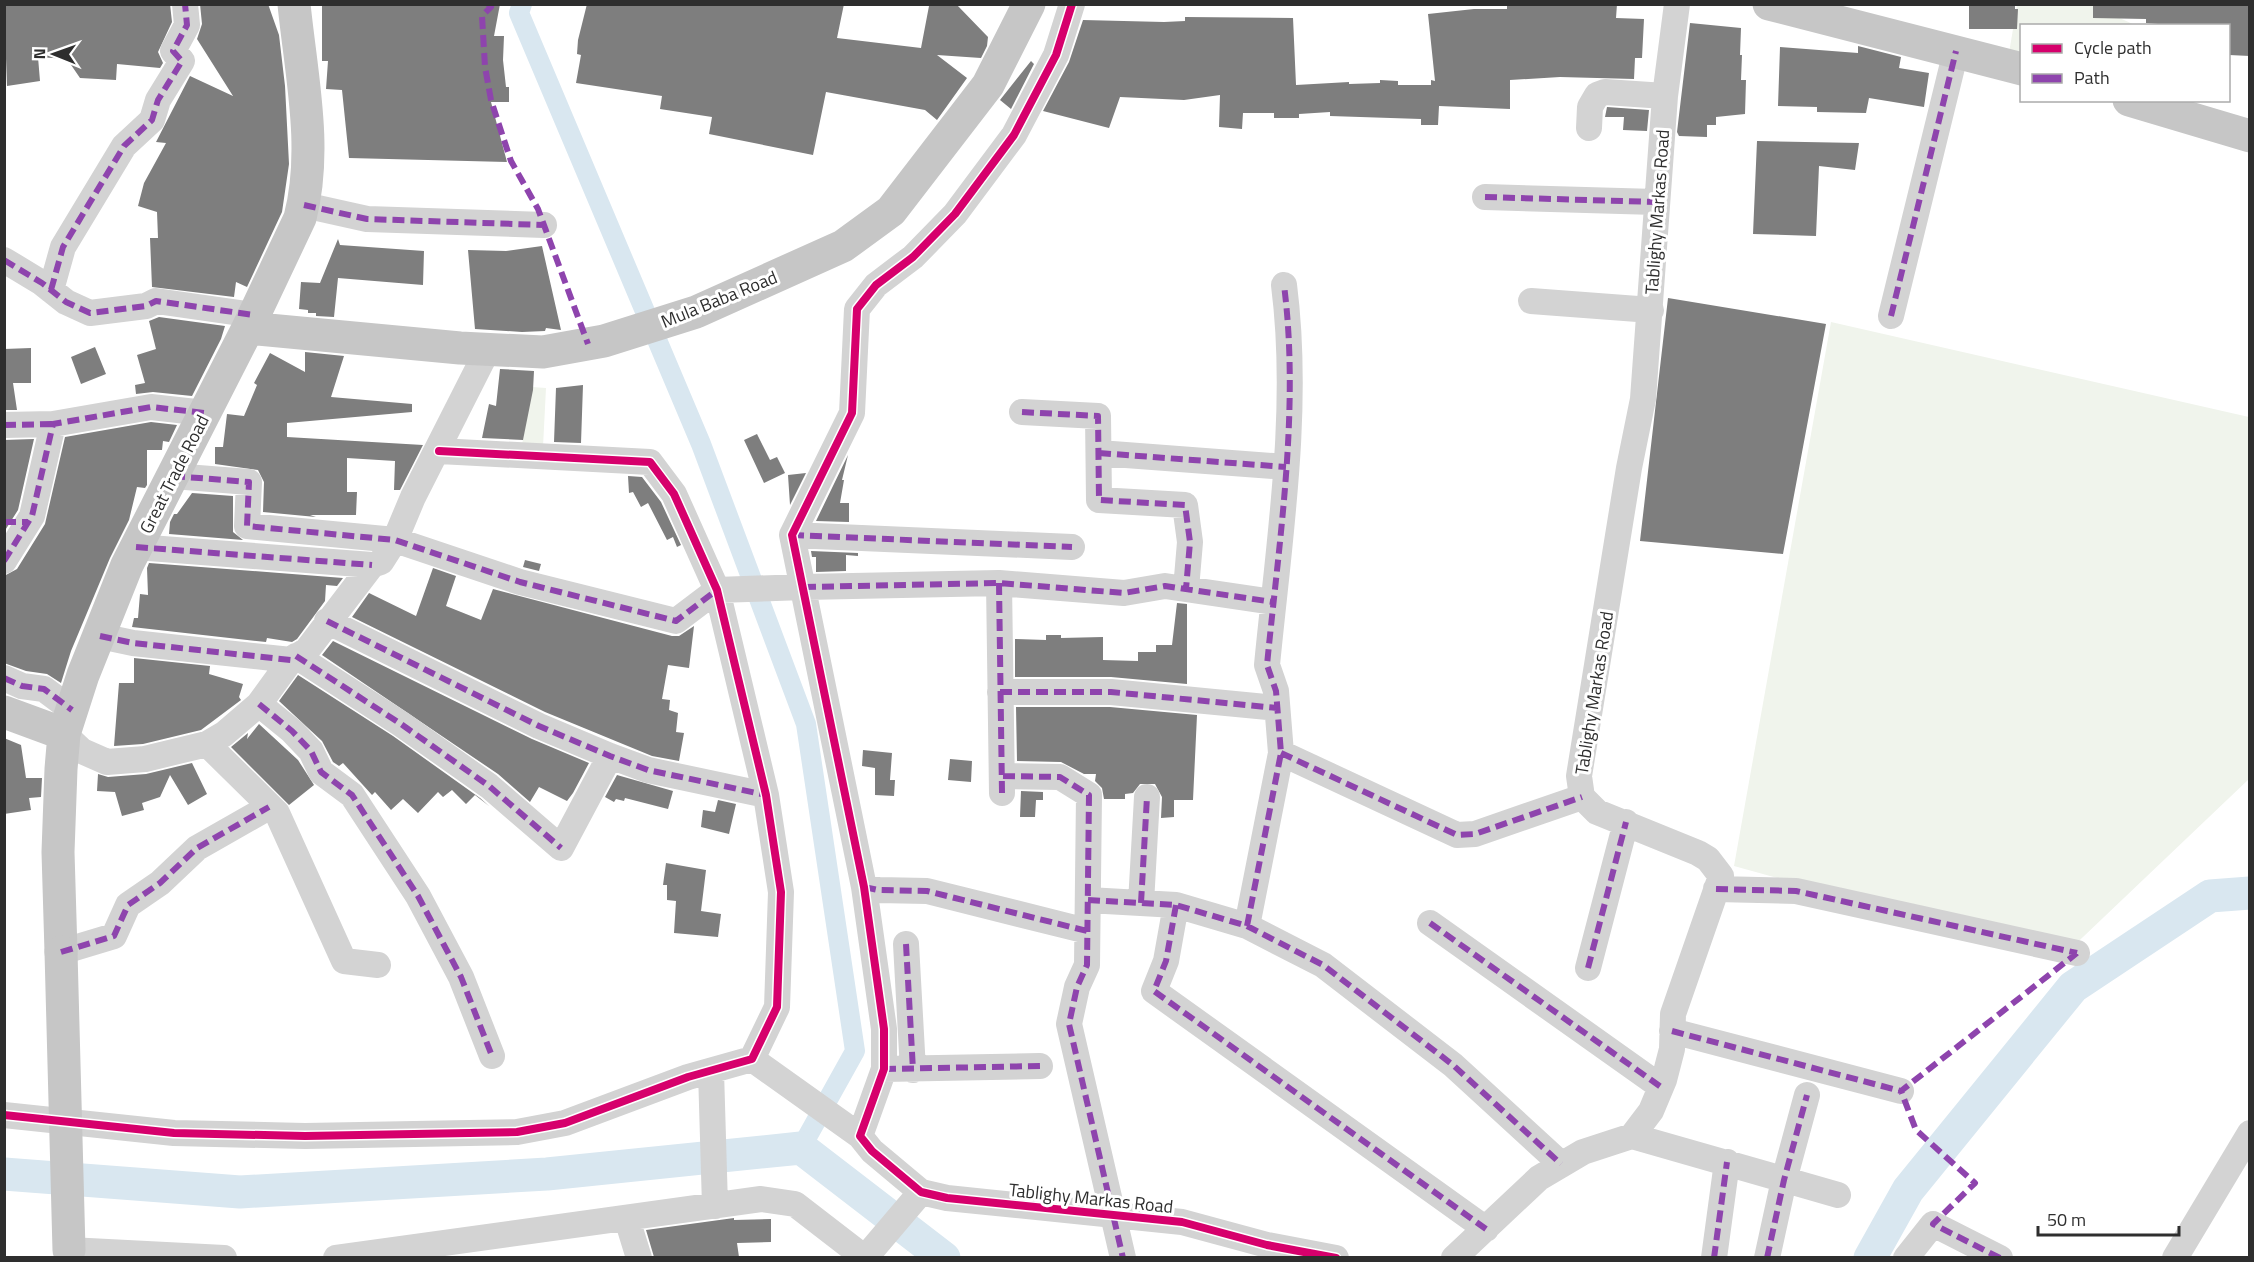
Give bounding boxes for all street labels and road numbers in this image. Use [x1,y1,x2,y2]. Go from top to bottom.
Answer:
street label: Tablighy Markas Road [1638,129,1676,295]
street label: Mula Baba Road [657,263,781,335]
street label: Great Trade Road [132,410,216,538]
street label: Tablighy Markas Road [1568,609,1620,777]
street label: Tablighy Markas Road [1007,1176,1175,1220]

